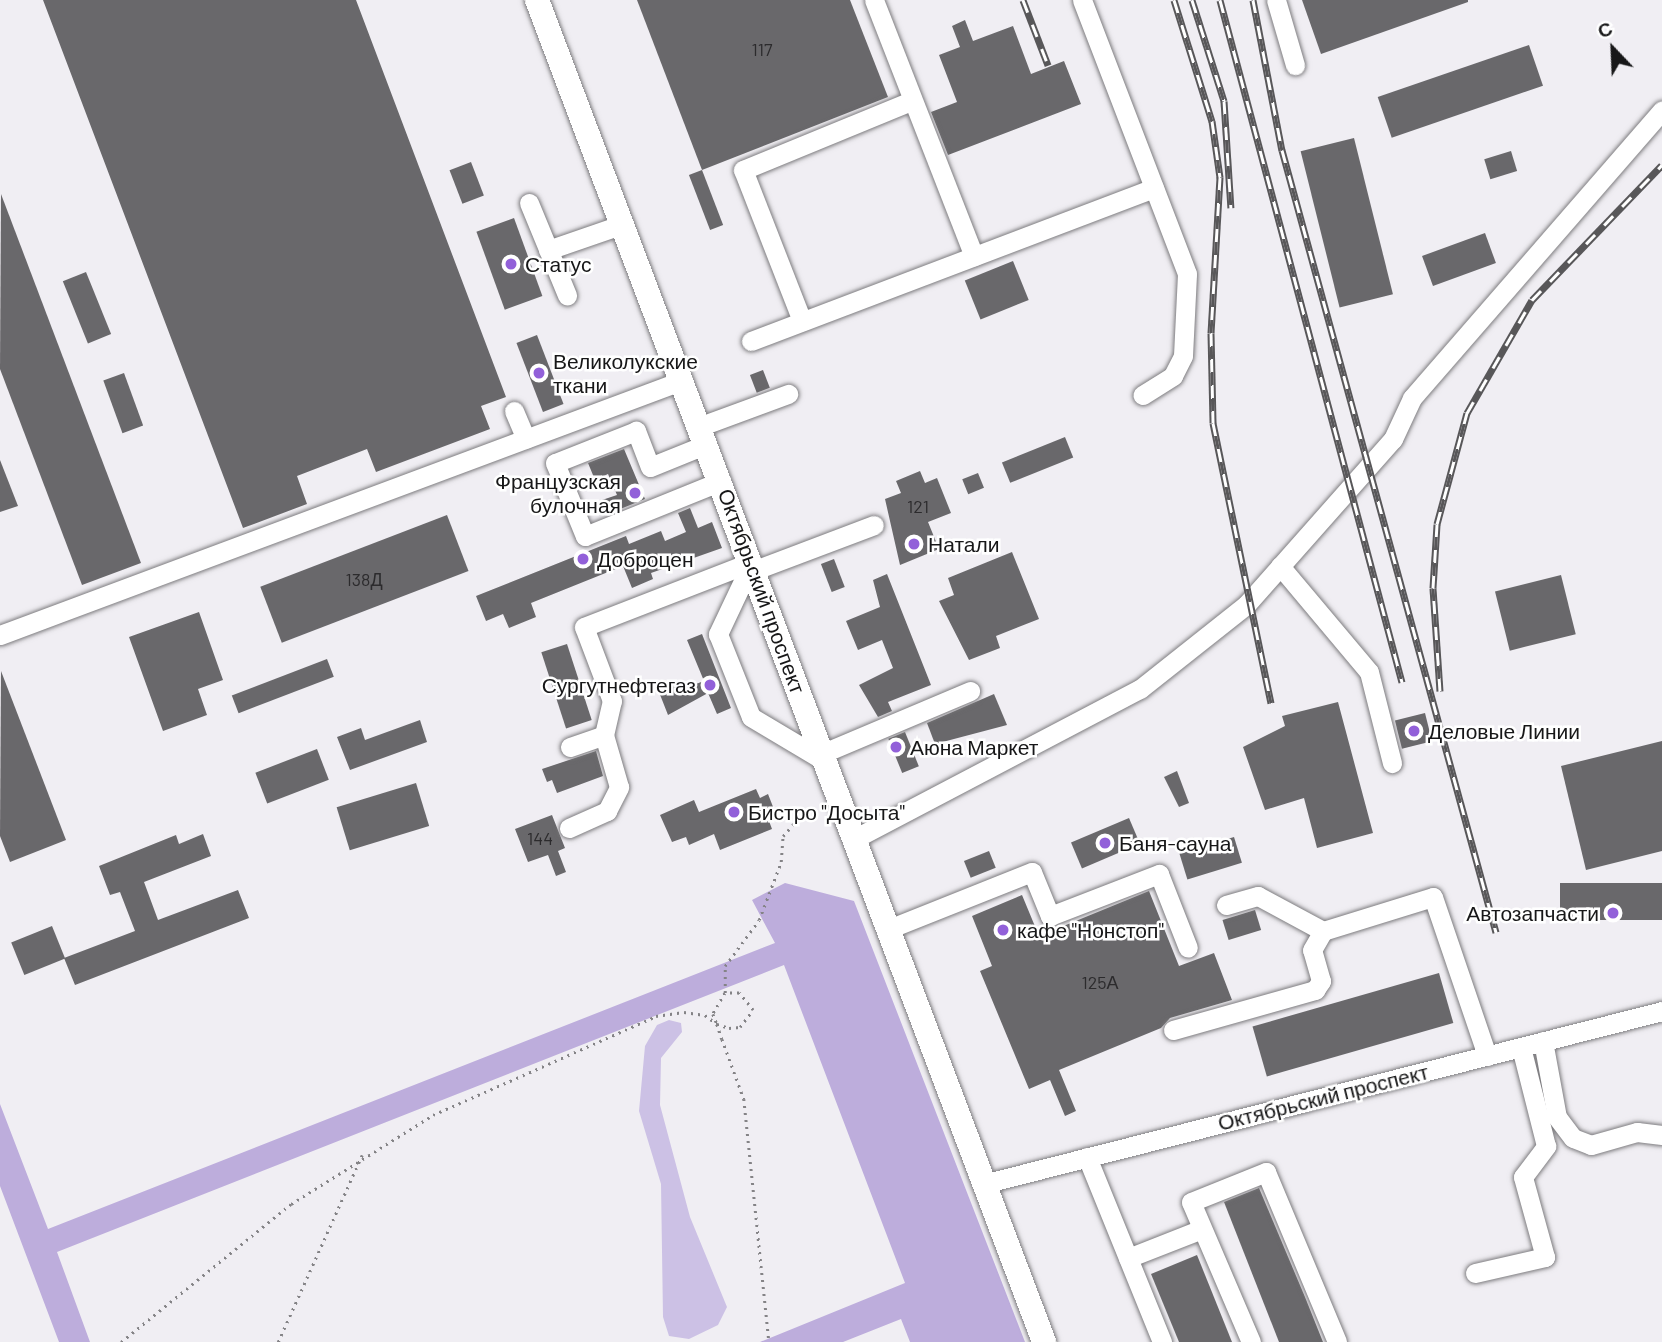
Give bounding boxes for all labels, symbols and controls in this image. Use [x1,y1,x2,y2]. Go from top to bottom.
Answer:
north arrow [1578,14,1648,84]
text: С [1594,16,1615,42]
house number: 117 [751,38,773,60]
place label: Статус [525,251,591,277]
marker: Статус [503,256,519,272]
place label: Великолукские ткани [553,348,698,398]
marker: Великолукские ткани [531,365,547,381]
place label: Французская булочная [495,468,621,518]
marker: Французская булочная [627,485,643,501]
street label: Октябрьский проспект [713,485,811,697]
house number: 121 [907,495,929,517]
place label: Натали [928,531,999,557]
marker: Натали [906,536,922,552]
place label: Доброцен [597,546,694,572]
marker: Доброцен [575,551,591,567]
house number: 138Д [345,568,383,590]
place label: Сургутнефтегаз [542,672,696,698]
marker: Сургутнефтегаз [702,677,718,693]
place label: Деловые Линии [1428,718,1580,744]
marker: Деловые Линии [1406,723,1422,739]
place label: Аюна Маркет [910,734,1038,760]
marker: Аюна Маркет [888,739,904,755]
place label: Бистро "Досыта" [748,799,905,825]
marker: Бистро "Досыта" [726,804,742,820]
house number: 144 [527,827,553,849]
place label: Баня-сауна [1119,830,1231,856]
marker: Баня-сауна [1097,835,1113,851]
place label: Автозапчасти [1466,900,1599,926]
marker: Автозапчасти [1605,905,1621,921]
place label: кафе "Нонстоп" [1017,917,1164,943]
marker: кафе "Нонстоп" [995,922,1011,938]
house number: 125А [1081,971,1119,993]
street label: Октябрьский проспект [1215,1059,1431,1135]

